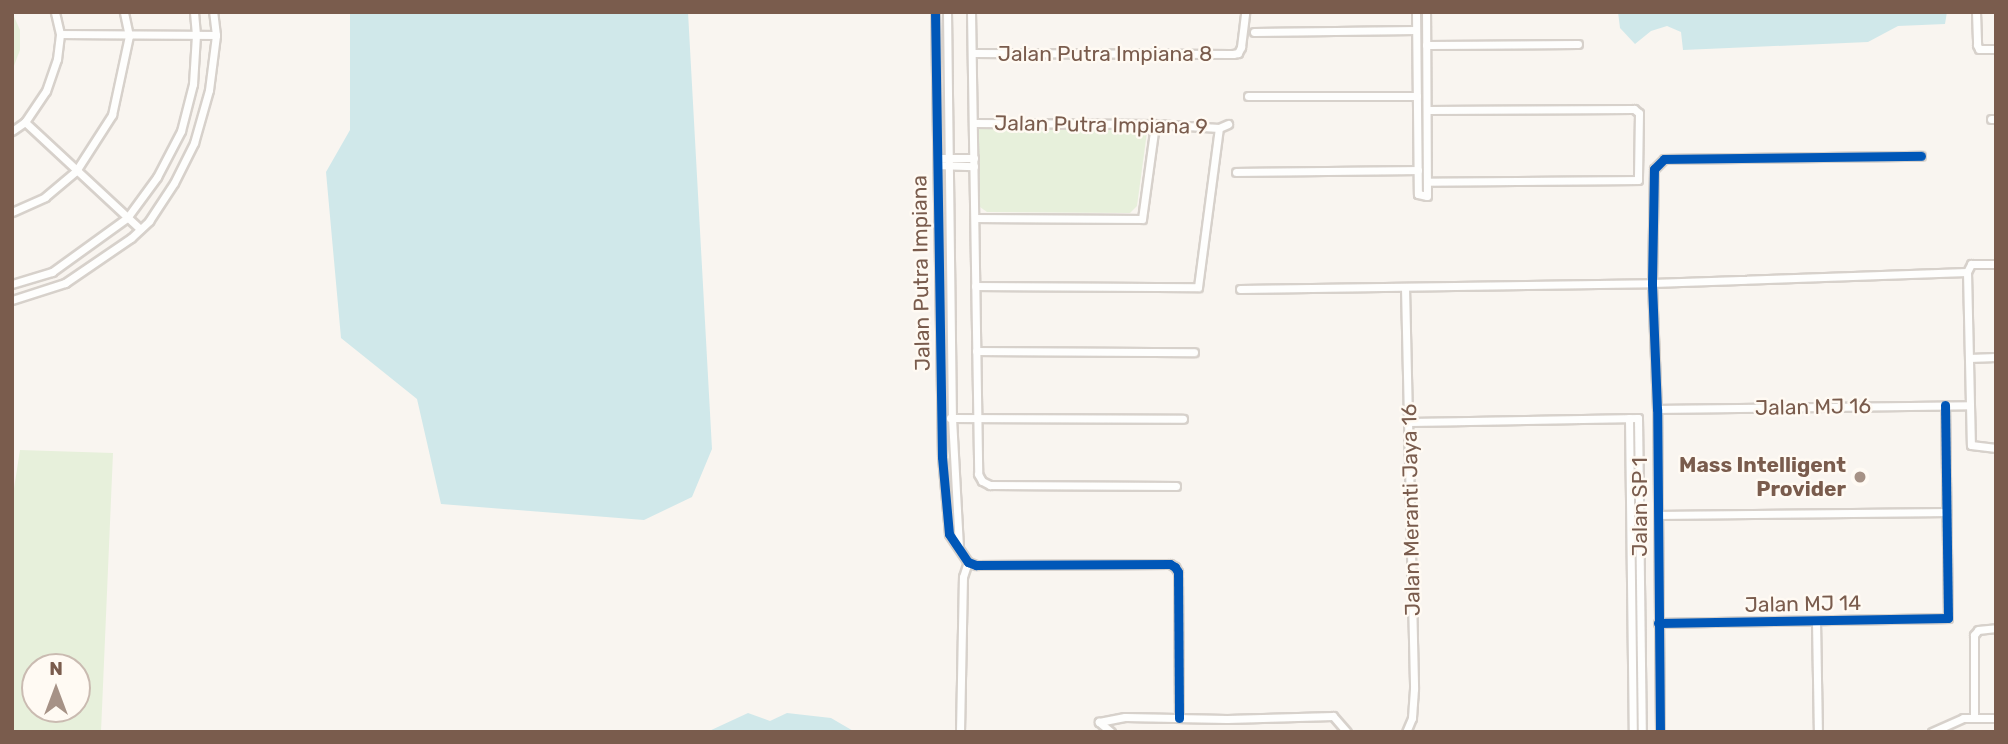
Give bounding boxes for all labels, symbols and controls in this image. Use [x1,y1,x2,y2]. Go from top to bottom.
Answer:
street label: Jalan Putra Impiana 8 [998,41,1212,67]
street label: Jalan Putra Impiana 9 [994,111,1208,139]
street label: Jalan Putra Impiana [907,175,935,371]
street label: Jalan MJ 16 [1755,393,1871,421]
street label: Jalan Meranti Jaya 16 [1397,404,1425,616]
place label: Mass Intelligent Provider [1679,452,1846,502]
street label: Jalan SP 1 [1627,457,1653,557]
marker: Mass Intelligent Provider [1852,469,1868,485]
street label: Jalan MJ 14 [1745,590,1861,618]
north arrow [21,653,91,723]
text: N [49,657,63,680]

